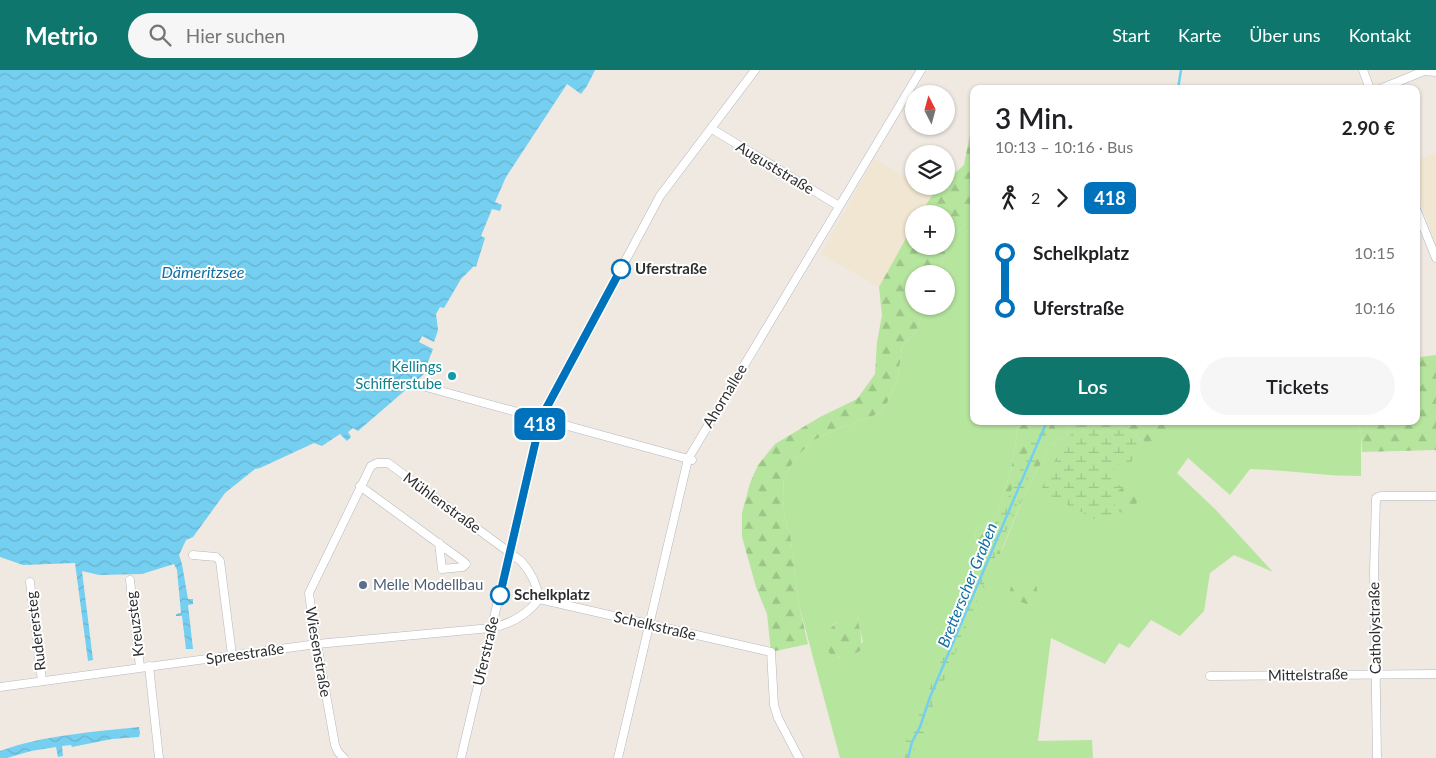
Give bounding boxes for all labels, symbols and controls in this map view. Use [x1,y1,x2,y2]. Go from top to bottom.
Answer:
search box [128,13,478,58]
text: Metrio [25,21,98,50]
icon: search [146,21,174,49]
text: Hier suchen [186,24,285,47]
text: Start [1112,24,1150,46]
text: Karte [1178,24,1221,46]
text: Über uns [1249,24,1321,46]
text: Kontakt [1349,24,1411,46]
north arrow [905,85,955,135]
map controls [905,85,955,315]
text: 3 Min. [995,101,1074,135]
text: 2.90 € [1342,116,1395,139]
street label: Auguststraße [733,137,818,197]
text: 10:13 – 10:16 · Bus [995,137,1133,156]
button: layers [905,145,955,195]
icon: walk [995,184,1023,212]
icon: forward [1048,184,1076,212]
text: 418 [1094,187,1126,209]
text: 2 [1031,188,1040,207]
button: + [905,205,955,255]
text: Schelkplatz [1033,241,1129,264]
text: 10:15 [1354,243,1395,262]
marker: Uferstraße [611,259,631,279]
place label: Uferstraße [635,259,707,277]
water label: Dämeritzsee [162,262,245,281]
button: − [905,265,955,315]
text: Uferstraße [1033,296,1124,319]
text: 10:16 [1354,298,1395,317]
place label: Kellings Schifferstube [355,357,442,392]
button: Los [995,357,1190,415]
button: Tickets [1200,357,1395,415]
street label: Ahornallee [698,360,750,431]
marker: Kellings Schifferstube [446,370,458,382]
line badge: 418 [511,408,569,440]
text: 418 [524,413,556,435]
street label: Mühlenstraße [400,468,485,536]
water label: Bretterscher Graben [933,520,1000,650]
place label: Melle Modellbau [373,575,483,593]
marker: Melle Modellbau [357,579,369,591]
street label: Catholystraße [1364,582,1384,674]
marker: Schelkplatz [490,585,510,605]
place label: Schelkplatz [514,585,590,603]
street label: Ruderersteg [21,590,49,672]
street label: Kreuzsteg [121,590,147,658]
street label: Wiesenstraße [302,605,336,698]
street label: Schelkstraße [612,607,698,643]
street label: Uferstraße [468,614,502,687]
street label: Spreestraße [205,639,285,667]
street label: Mittelstraße [1268,664,1348,684]

